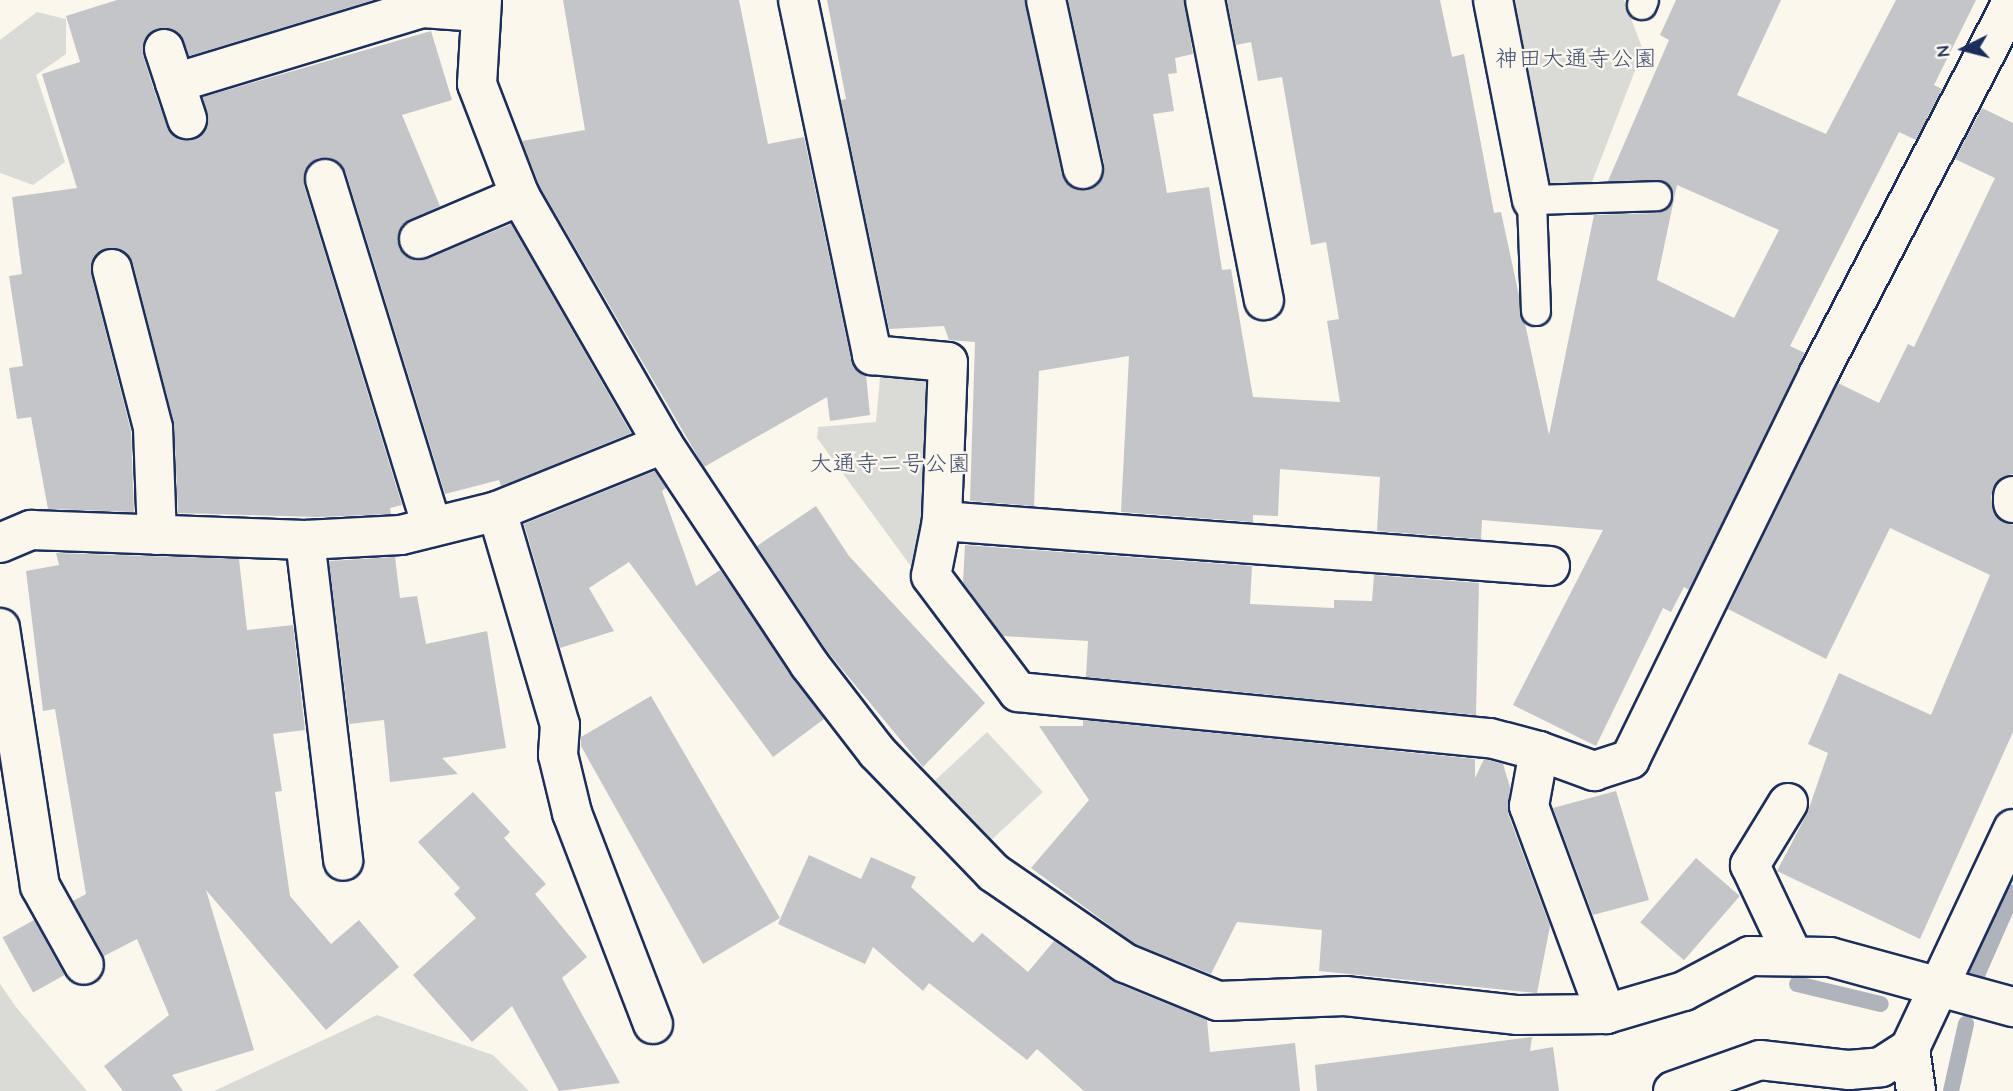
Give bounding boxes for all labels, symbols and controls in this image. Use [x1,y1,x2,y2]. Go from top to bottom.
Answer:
north arrow [1929,14,1999,84]
text: N [1932,44,1955,59]
park label: 神田大通寺公園 [1496,45,1656,73]
park label: 大通寺二号公園 [810,450,970,478]

